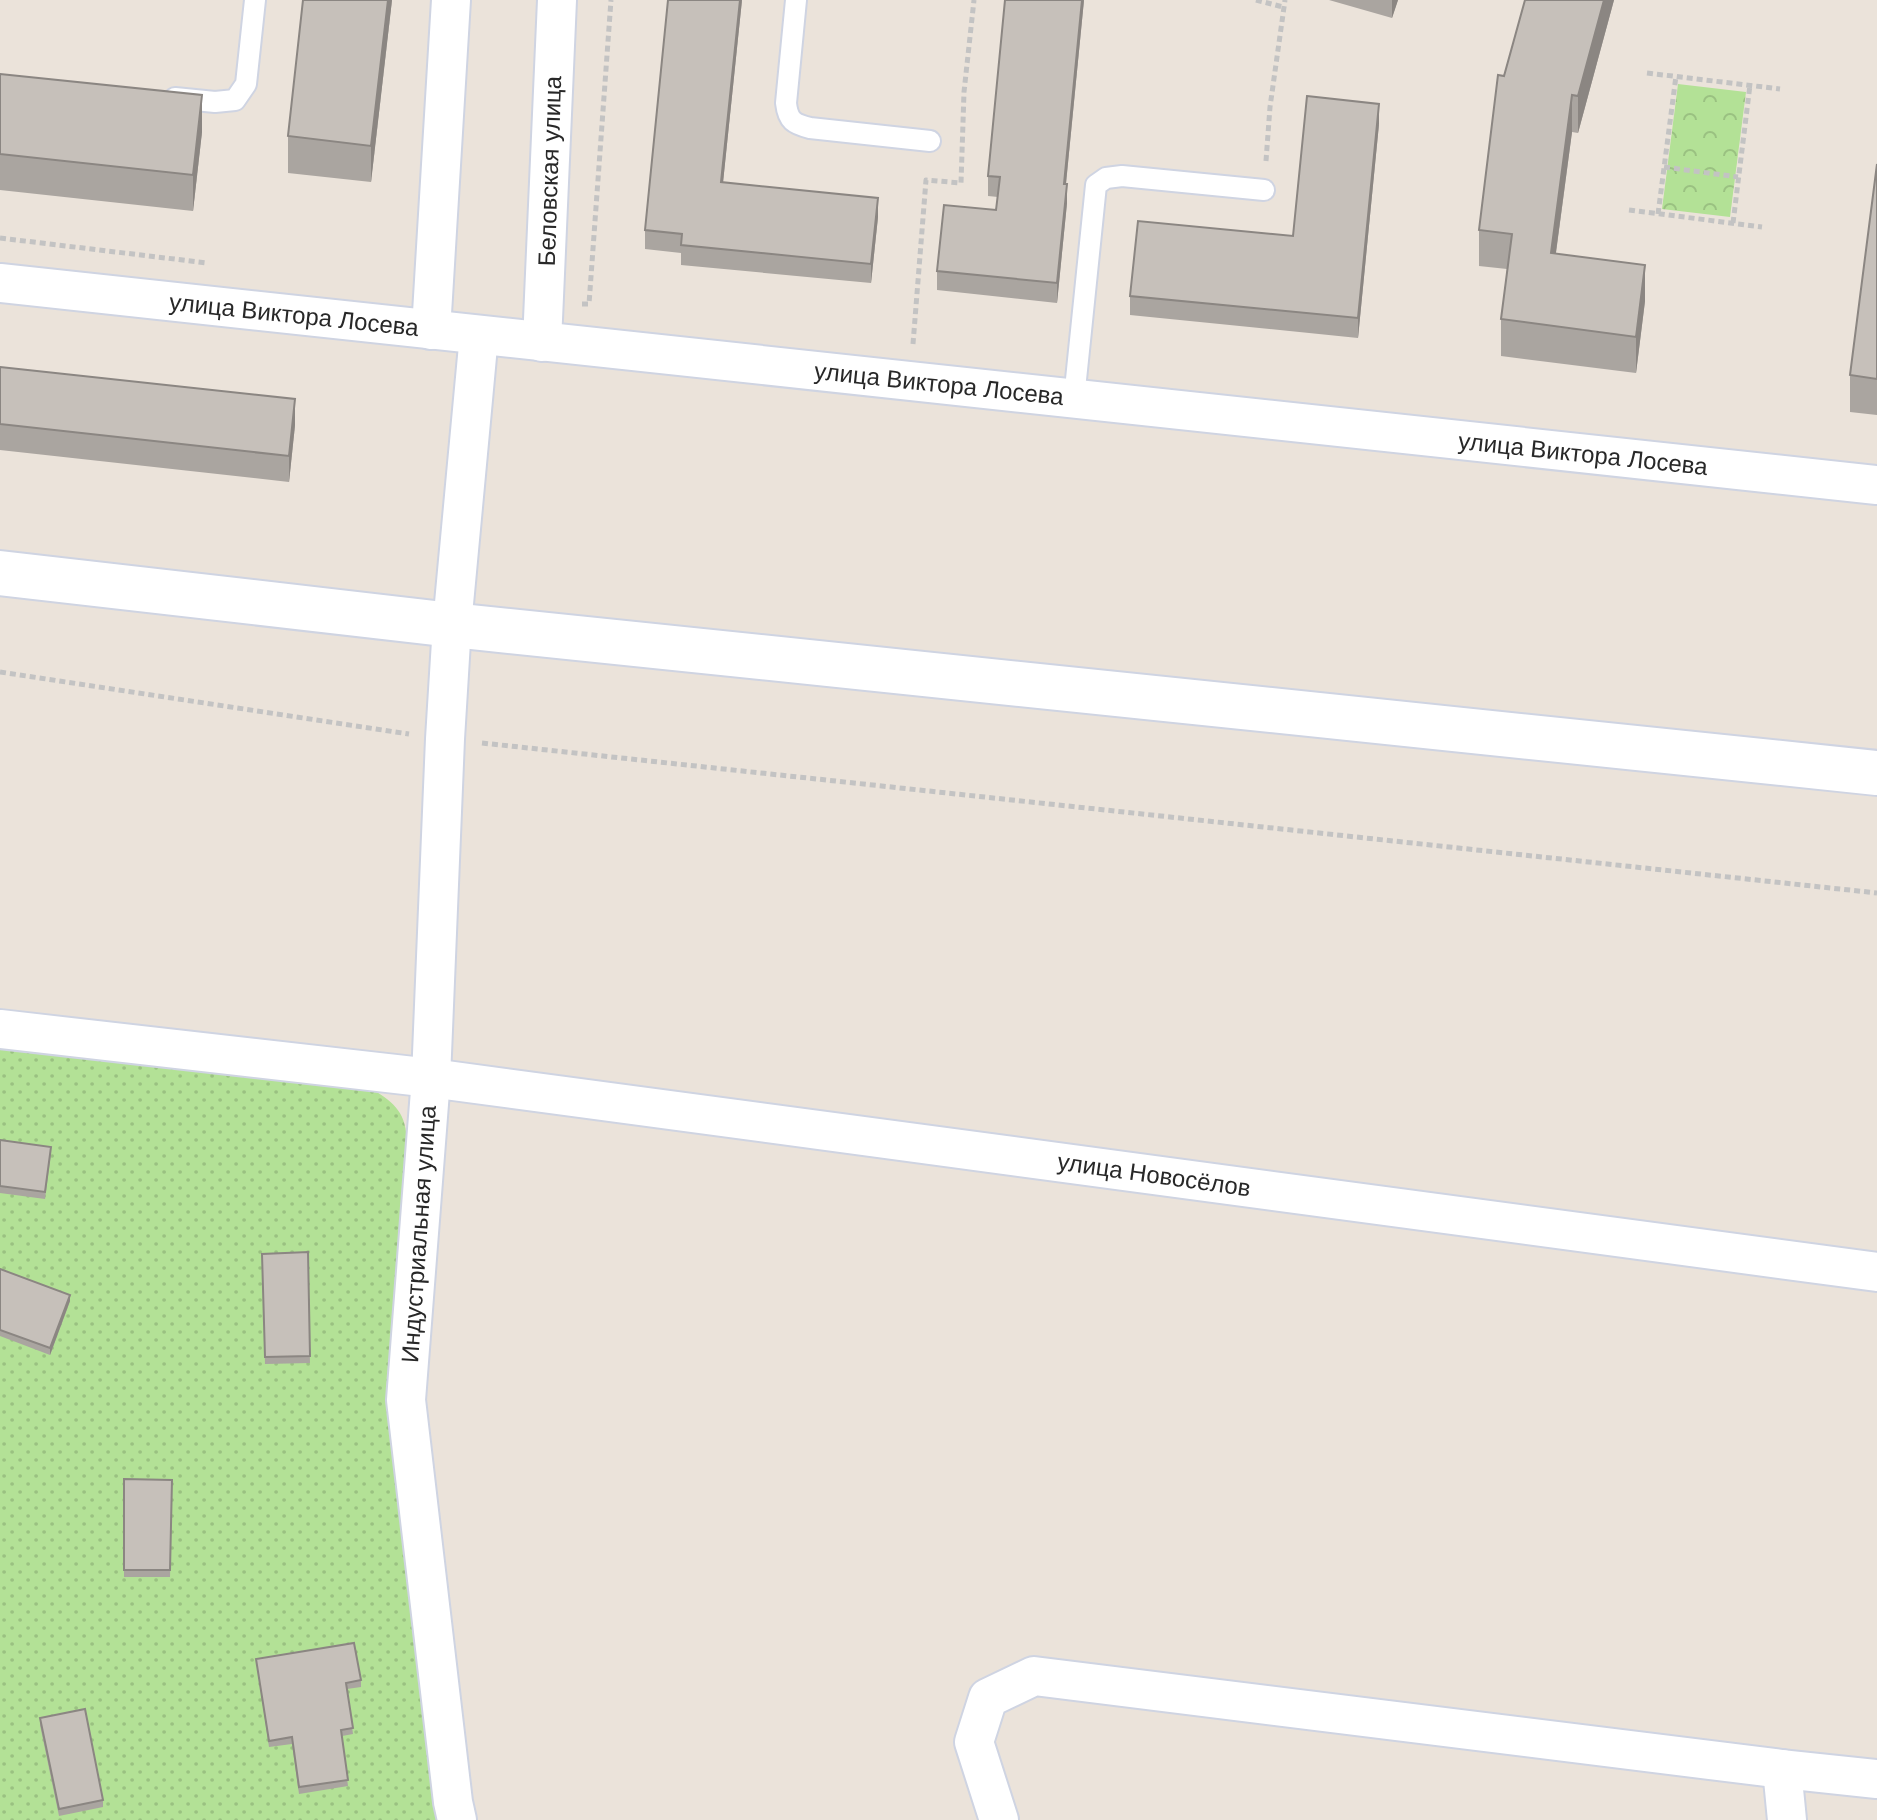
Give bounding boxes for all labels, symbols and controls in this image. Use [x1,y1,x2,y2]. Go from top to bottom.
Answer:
street label: Беловская улица [533,75,566,267]
street label: улица Виктора Лосева [168,288,421,341]
street label: улица Виктора Лосева [813,357,1066,410]
street label: улица Виктора Лосева [1457,427,1710,480]
street label: Индустриальная улица [396,1104,441,1364]
street label: улица Новосёлов [1056,1148,1252,1201]

